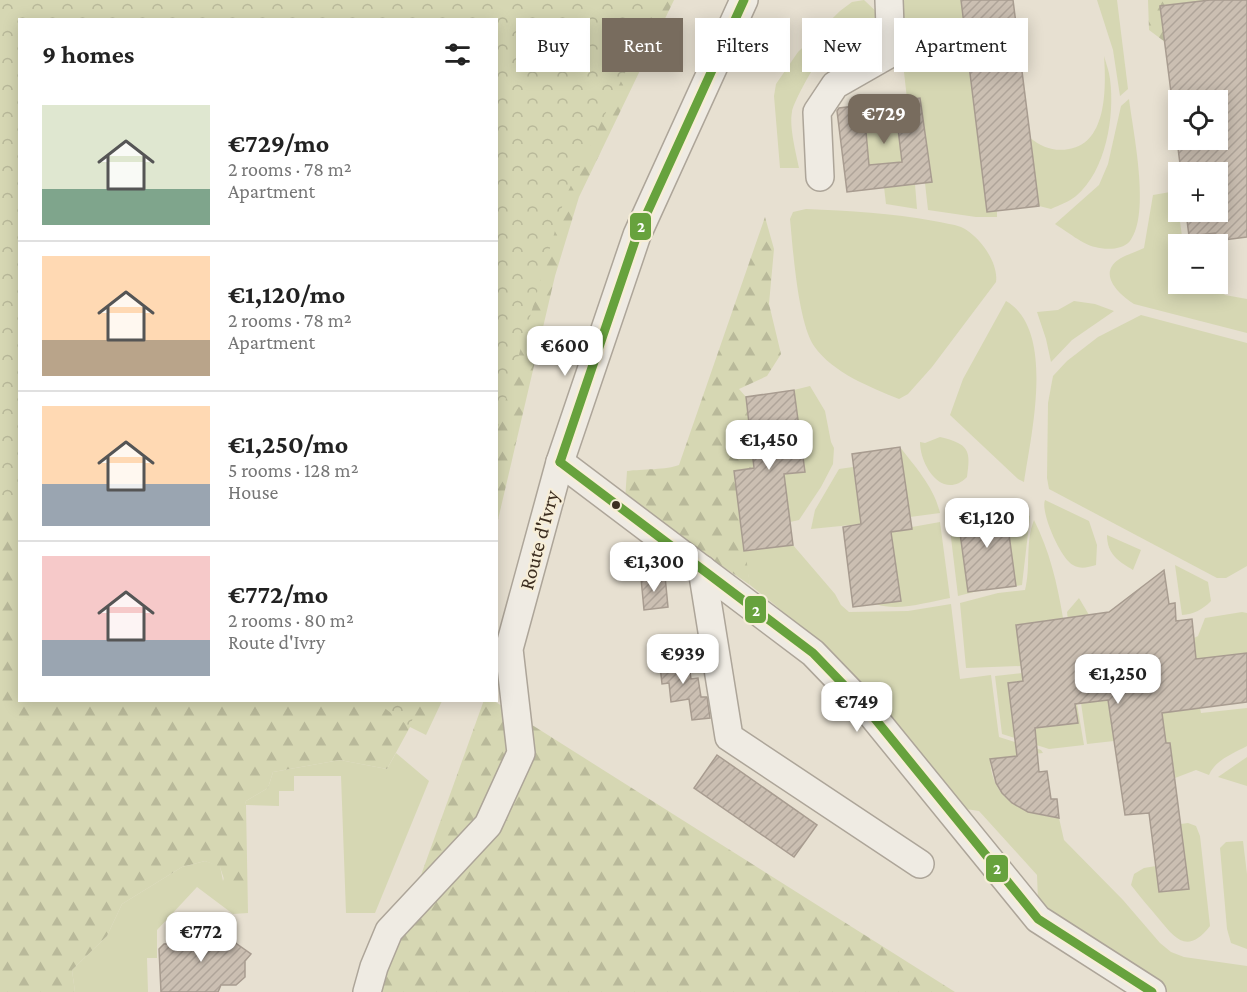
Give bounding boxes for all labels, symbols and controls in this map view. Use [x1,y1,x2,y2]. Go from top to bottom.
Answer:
chip: Buy [516,18,590,72]
chip: Rent [602,18,683,72]
chip: Filters [695,18,790,72]
chip: New [802,18,882,72]
chip: Apartment [894,18,1028,72]
icon: filters [441,38,474,71]
text: 9 homes [42,40,134,69]
map controls [1168,90,1228,294]
button: locate [1168,90,1228,150]
pin: €729 [848,94,920,145]
text: €729 [862,102,906,124]
icon: home [90,129,162,201]
text: €729/mo [228,129,329,158]
text: 2 rooms · 78 m² [228,158,352,180]
button: + [1168,162,1228,222]
text: Apartment [228,180,315,202]
line badge: 2 [629,212,652,241]
text: 2 [637,218,645,235]
button: − [1168,234,1228,294]
icon: home [90,280,162,352]
text: €1,120/mo [228,280,345,309]
text: 2 rooms · 78 m² [228,309,352,331]
pin: €600 [529,326,601,377]
text: Apartment [228,331,315,353]
text: €600 [541,334,589,356]
pin: €1,450 [720,420,818,471]
text: €1,450 [740,428,798,450]
icon: home [90,430,162,502]
text: €1,250/mo [228,430,348,459]
text: 5 rooms · 128 m² [228,459,359,481]
text: House [228,481,278,503]
street label: Route d'Ivry [514,487,564,592]
pin: €1,120 [938,498,1036,549]
unlabelled marker [610,499,622,511]
text: €1,120 [959,506,1015,528]
pin: €1,300 [605,542,703,593]
text: €1,300 [624,550,684,572]
icon: home [90,580,162,652]
text: €772/mo [228,580,328,609]
line badge: 2 [744,595,767,624]
text: 2 [752,602,760,619]
text: 2 rooms · 80 m² [228,609,354,631]
text: Route d'Ivry [228,631,325,653]
pin: €939 [647,634,719,685]
text: €939 [661,642,705,664]
pin: €1,250 [1069,654,1167,705]
text: €1,250 [1089,662,1147,684]
pin: €749 [821,682,893,733]
text: €749 [835,690,879,712]
line badge: 2 [985,854,1009,883]
text: 2 [993,860,1001,877]
pin: €772 [165,912,237,963]
text: €772 [180,920,222,942]

